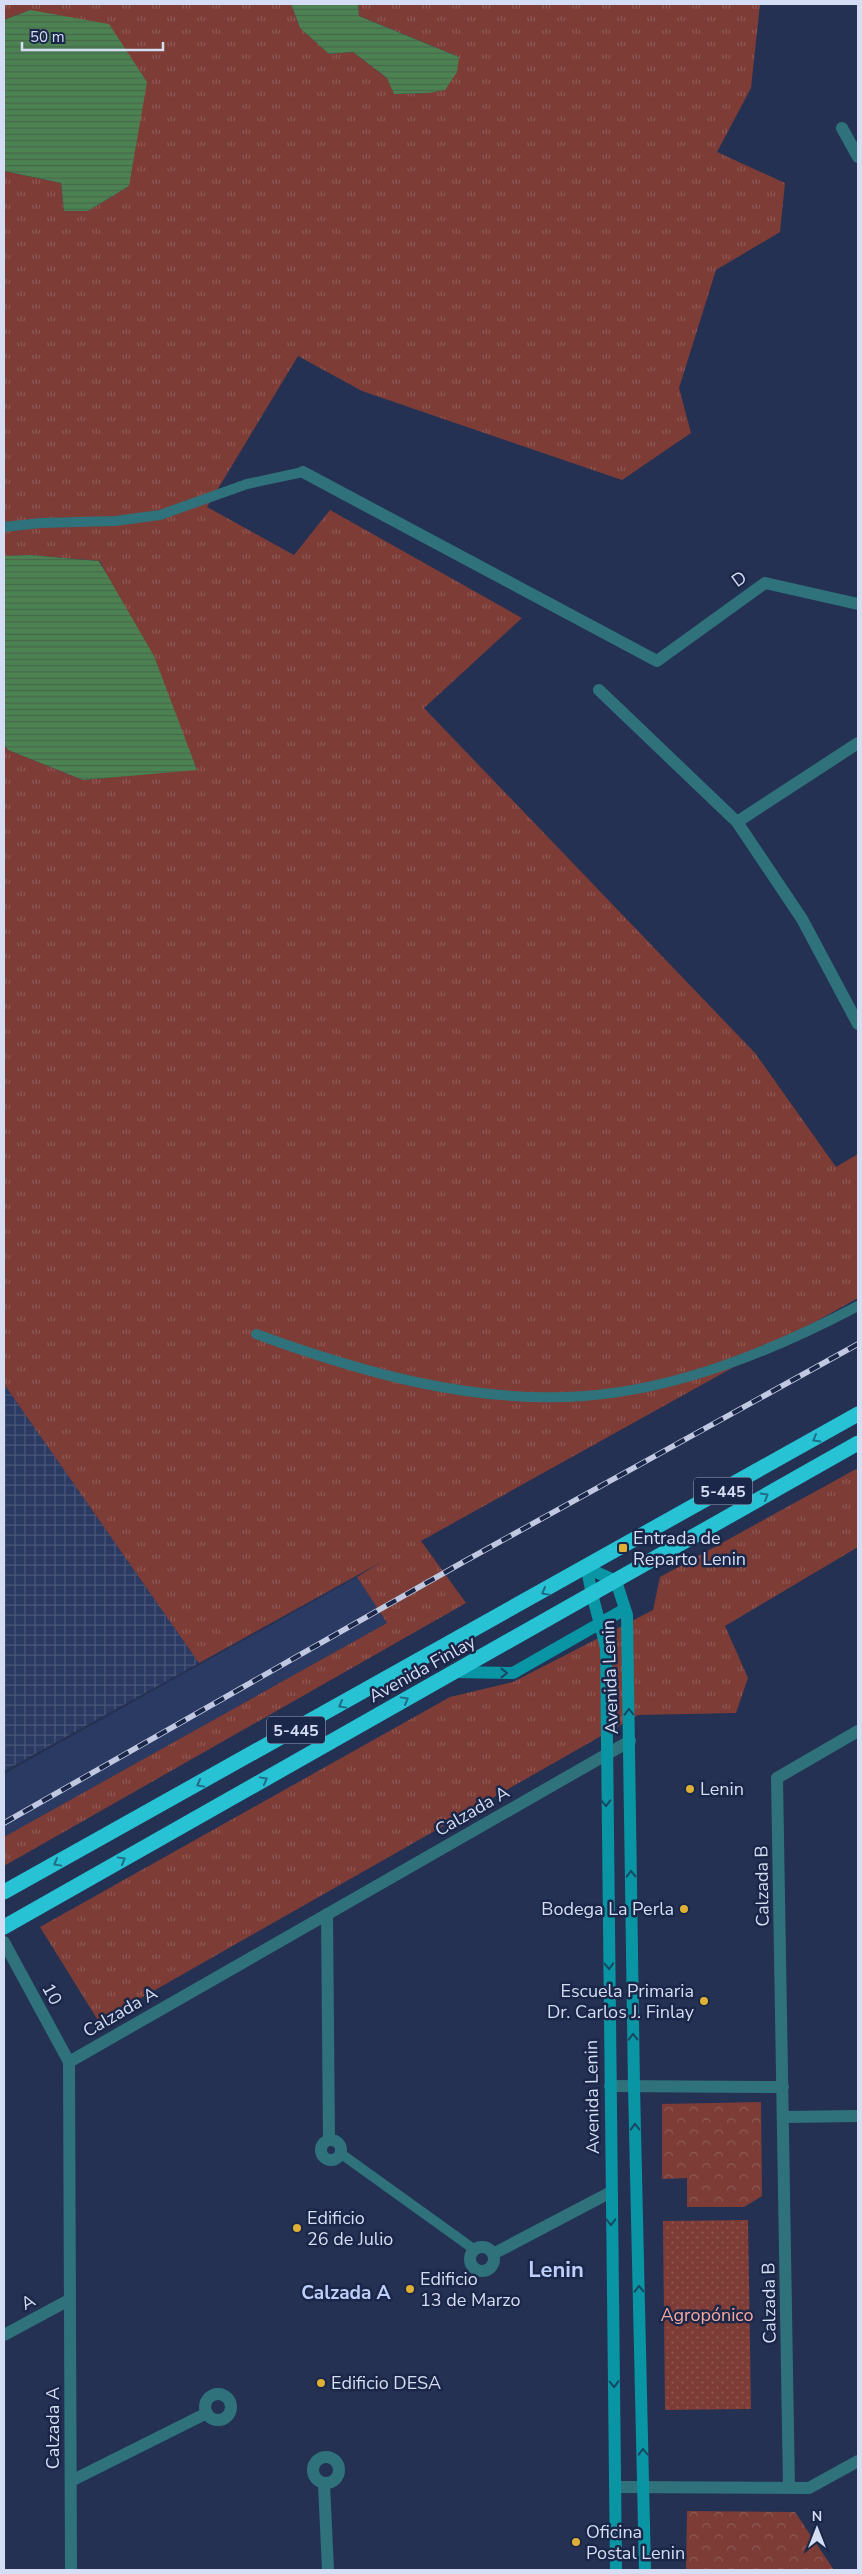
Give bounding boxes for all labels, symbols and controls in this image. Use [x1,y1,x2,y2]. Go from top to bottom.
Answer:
scale bar [22,20,164,52]
text: 50 m [30,27,65,47]
street label: D [727,565,751,593]
one-way arrow [812,1432,821,1442]
road number: 5-445 [694,1478,752,1504]
one-way arrow [759,1493,768,1503]
place label: Entrada de Reparto Lenin [633,1526,746,1571]
marker: Entrada de Reparto Lenin [617,1542,629,1554]
one-way arrow [541,1585,550,1595]
street label: Avenida Lenin [596,1619,624,1735]
street label: Avenida Finlay [364,1629,480,1708]
one-way arrow [500,1668,508,1678]
one-way arrow [400,1697,409,1707]
one-way arrow [338,1698,347,1708]
one-way arrow [624,1708,634,1716]
road number: 5-445 [267,1716,325,1744]
one-way arrow [196,1777,205,1787]
one-way arrow [258,1777,267,1787]
place label: Lenin [700,1777,744,1801]
street label: Calzada A [430,1780,514,1842]
marker: Lenin [684,1783,696,1795]
one-way arrow [601,1800,612,1808]
street label: Calzada B [749,1845,775,1927]
one-way arrow [54,1856,63,1866]
one-way arrow [117,1857,126,1867]
one-way arrow [626,1870,636,1878]
place label: Bodega La Perla [541,1897,674,1921]
marker: Bodega La Perla [678,1903,690,1915]
one-way arrow [604,1962,614,1970]
street label: 10 [36,1979,68,2009]
place label: Escuela Primaria Dr. Carlos J. Finlay [547,1979,695,2024]
street label: Calzada A [78,1981,162,2043]
marker: Escuela Primaria Dr. Carlos J. Finlay [698,1995,710,2007]
one-way arrow [628,2033,638,2040]
street label: Avenida Lenin [579,2040,605,2154]
one-way arrow [630,2122,640,2130]
place label: Edificio 26 de Julio [307,2206,393,2251]
one-way arrow [606,2218,616,2226]
marker: Edificio 26 de Julio [291,2222,303,2234]
district label: Lenin [528,2255,584,2285]
street label: Calzada B [756,2262,782,2344]
place label: Edificio 13 de Marzo [420,2267,521,2312]
district label: Calzada A [301,2280,392,2306]
marker: Edificio 13 de Marzo [404,2283,416,2295]
one-way arrow [634,2285,644,2292]
street label: A [17,2288,39,2316]
park label: Agropónico [661,2303,753,2327]
place label: Edificio DESA [331,2371,441,2395]
marker: Edificio DESA [315,2377,327,2389]
one-way arrow [609,2381,619,2389]
street label: Calzada A [41,2387,65,2469]
one-way arrow [637,2447,648,2455]
north arrow [792,2504,842,2554]
text: N [812,2507,822,2526]
place label: Oficina Postal Lenin [586,2520,685,2565]
marker: Oficina Postal Lenin [570,2536,582,2548]

